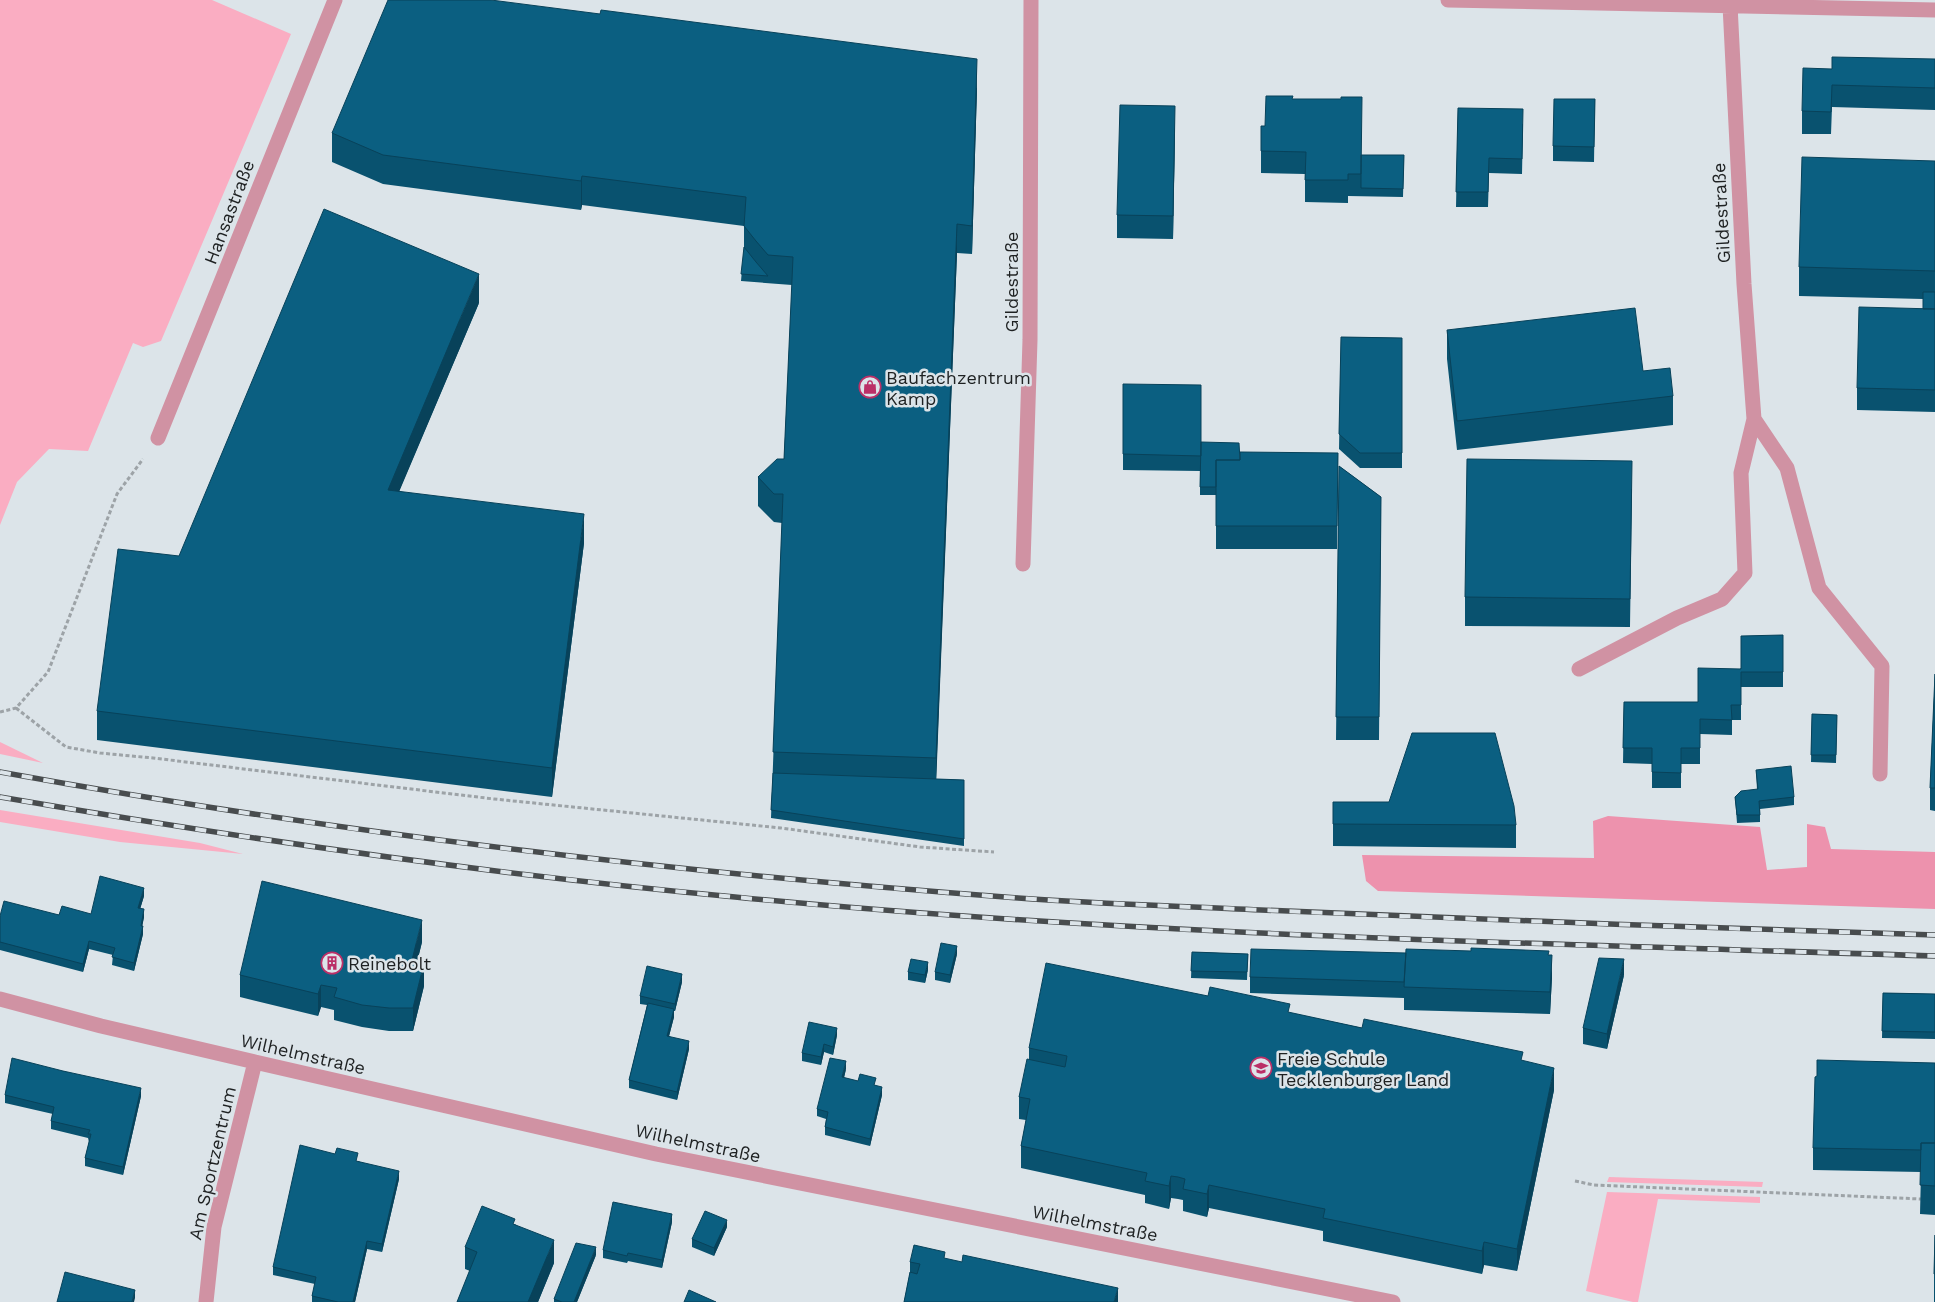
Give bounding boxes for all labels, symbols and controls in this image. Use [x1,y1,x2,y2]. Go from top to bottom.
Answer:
street label: Hansastraße [200,157,258,267]
street label: Gildestraße [1708,162,1734,264]
street label: Gildestraße [1001,232,1022,332]
place label: Baufachzentrum Kamp [886,367,1031,409]
shop icon: Baufachzentrum Kamp [858,375,882,399]
building icon: Reinebolt [320,951,344,975]
place label: Reinebolt [348,953,432,974]
street label: Wilhelmstraße [238,1029,368,1079]
place label: Freie Schule Tecklenburger Land [1277,1048,1449,1090]
school or university icon: Freie Schule Tecklenburger Land [1249,1056,1273,1080]
street label: Am Sportzentrum [184,1084,240,1242]
street label: Wilhelmstraße [633,1119,763,1167]
street label: Wilhelmstraße [1030,1201,1160,1245]

